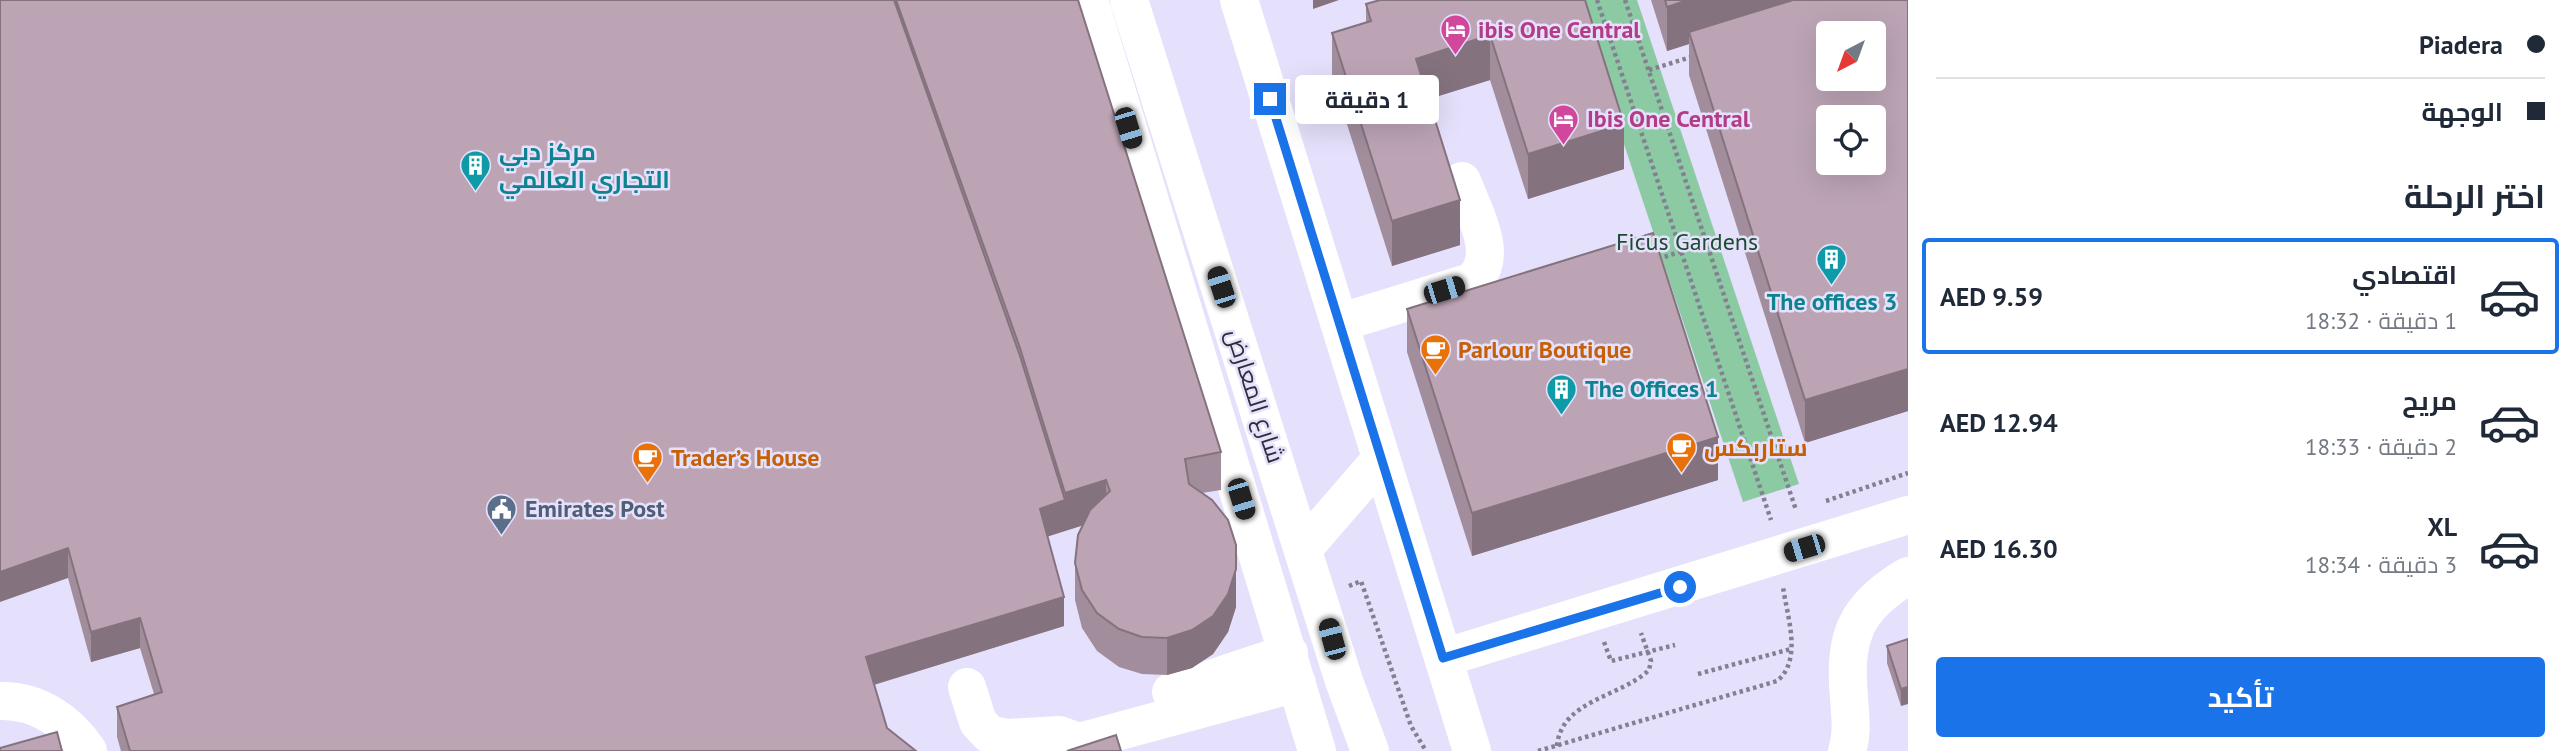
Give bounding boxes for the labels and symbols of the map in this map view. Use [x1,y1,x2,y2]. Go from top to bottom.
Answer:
hotel icon: ibis One Central [1438,13,1472,57]
place label: ibis One Central [1478,14,1641,45]
north arrow [1816,21,1886,91]
callout: 1 دقيقة [1294,74,1438,124]
route end [1254,83,1286,115]
hotel icon: Ibis One Central [1547,102,1581,146]
place label: Ibis One Central [1587,103,1751,134]
car [1112,105,1145,151]
place label: مركز دبي التجاري العالمي [499,136,670,199]
building icon: مركز دبي التجاري العالمي [459,149,493,193]
park label: Ficus Gardens [1616,226,1758,257]
building icon: The offices 3 [1815,243,1849,287]
car [1205,264,1238,310]
car [1421,274,1468,306]
place label: The offices 3 [1767,286,1897,317]
street label: شارع المعارض [1218,325,1292,467]
cafe icon: Parlour Boutique [1418,333,1452,377]
place label: Parlour Boutique [1458,334,1632,365]
building icon: The Offices 1 [1545,372,1579,416]
place label: The Offices 1 [1585,373,1719,404]
cafe icon: ستاربكس [1664,431,1698,475]
place label: ستاربكس [1704,432,1808,463]
cafe icon: Trader’s House [631,441,665,485]
place label: Trader’s House [671,442,820,473]
car [1225,476,1258,522]
public building icon: Emirates Post [485,492,519,536]
place label: Emirates Post [525,493,665,524]
car [1781,532,1828,564]
route start [1664,571,1696,603]
car [1317,616,1348,662]

